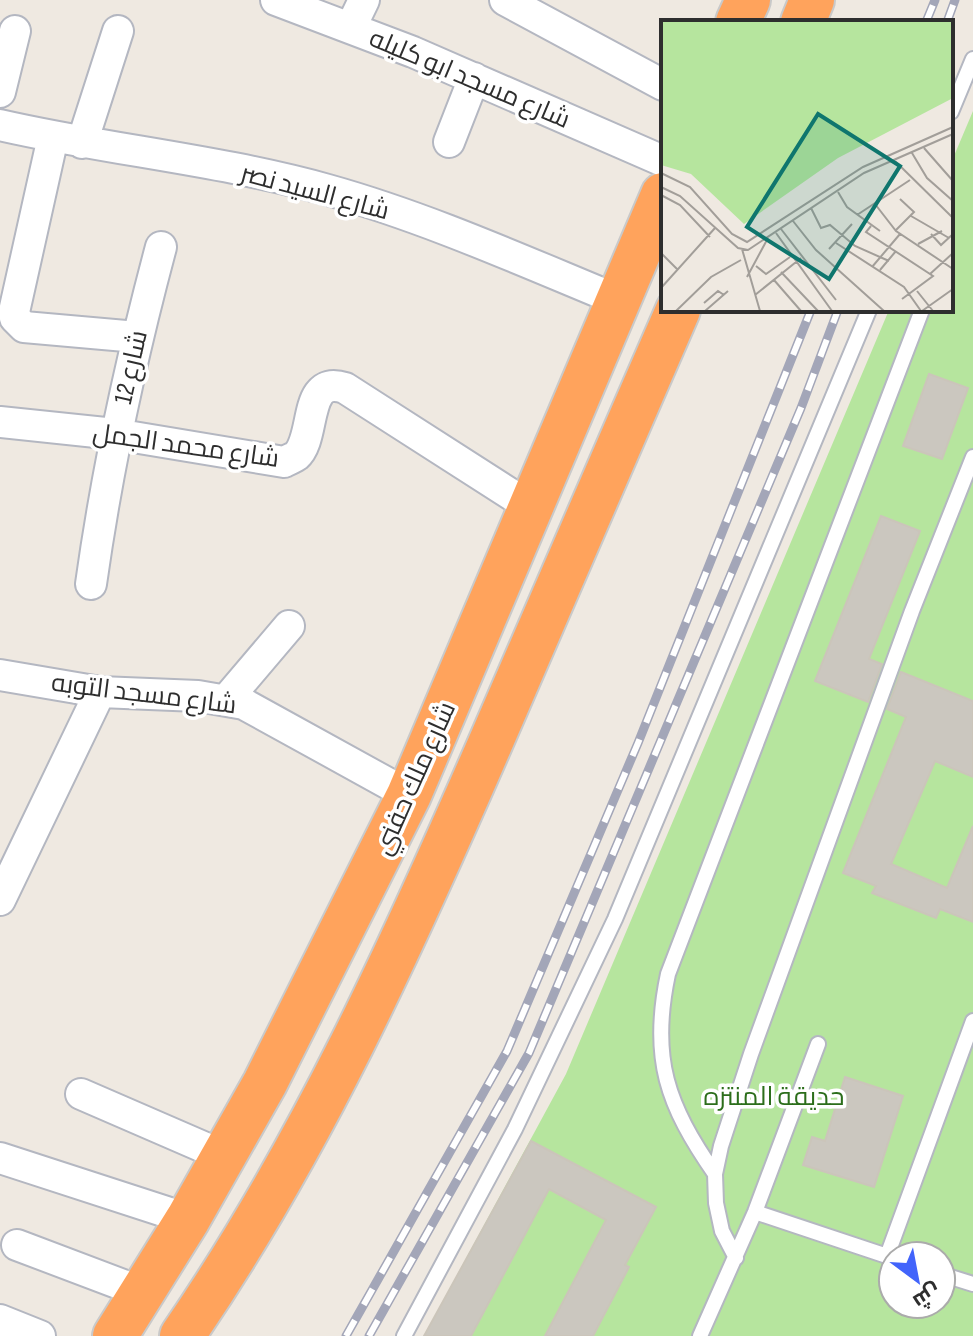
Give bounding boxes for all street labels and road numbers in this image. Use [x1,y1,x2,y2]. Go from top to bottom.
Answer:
street label: شارع مسجد ابو كليله [364,23,575,136]
street label: شارع السيد نصر [235,157,392,227]
street label: شارع 12 [108,328,155,407]
street label: شارع محمد الجمل [91,418,281,475]
street label: شارع مسجد التوبه [50,668,238,721]
street label: شارع ملك حفني [368,697,467,862]

